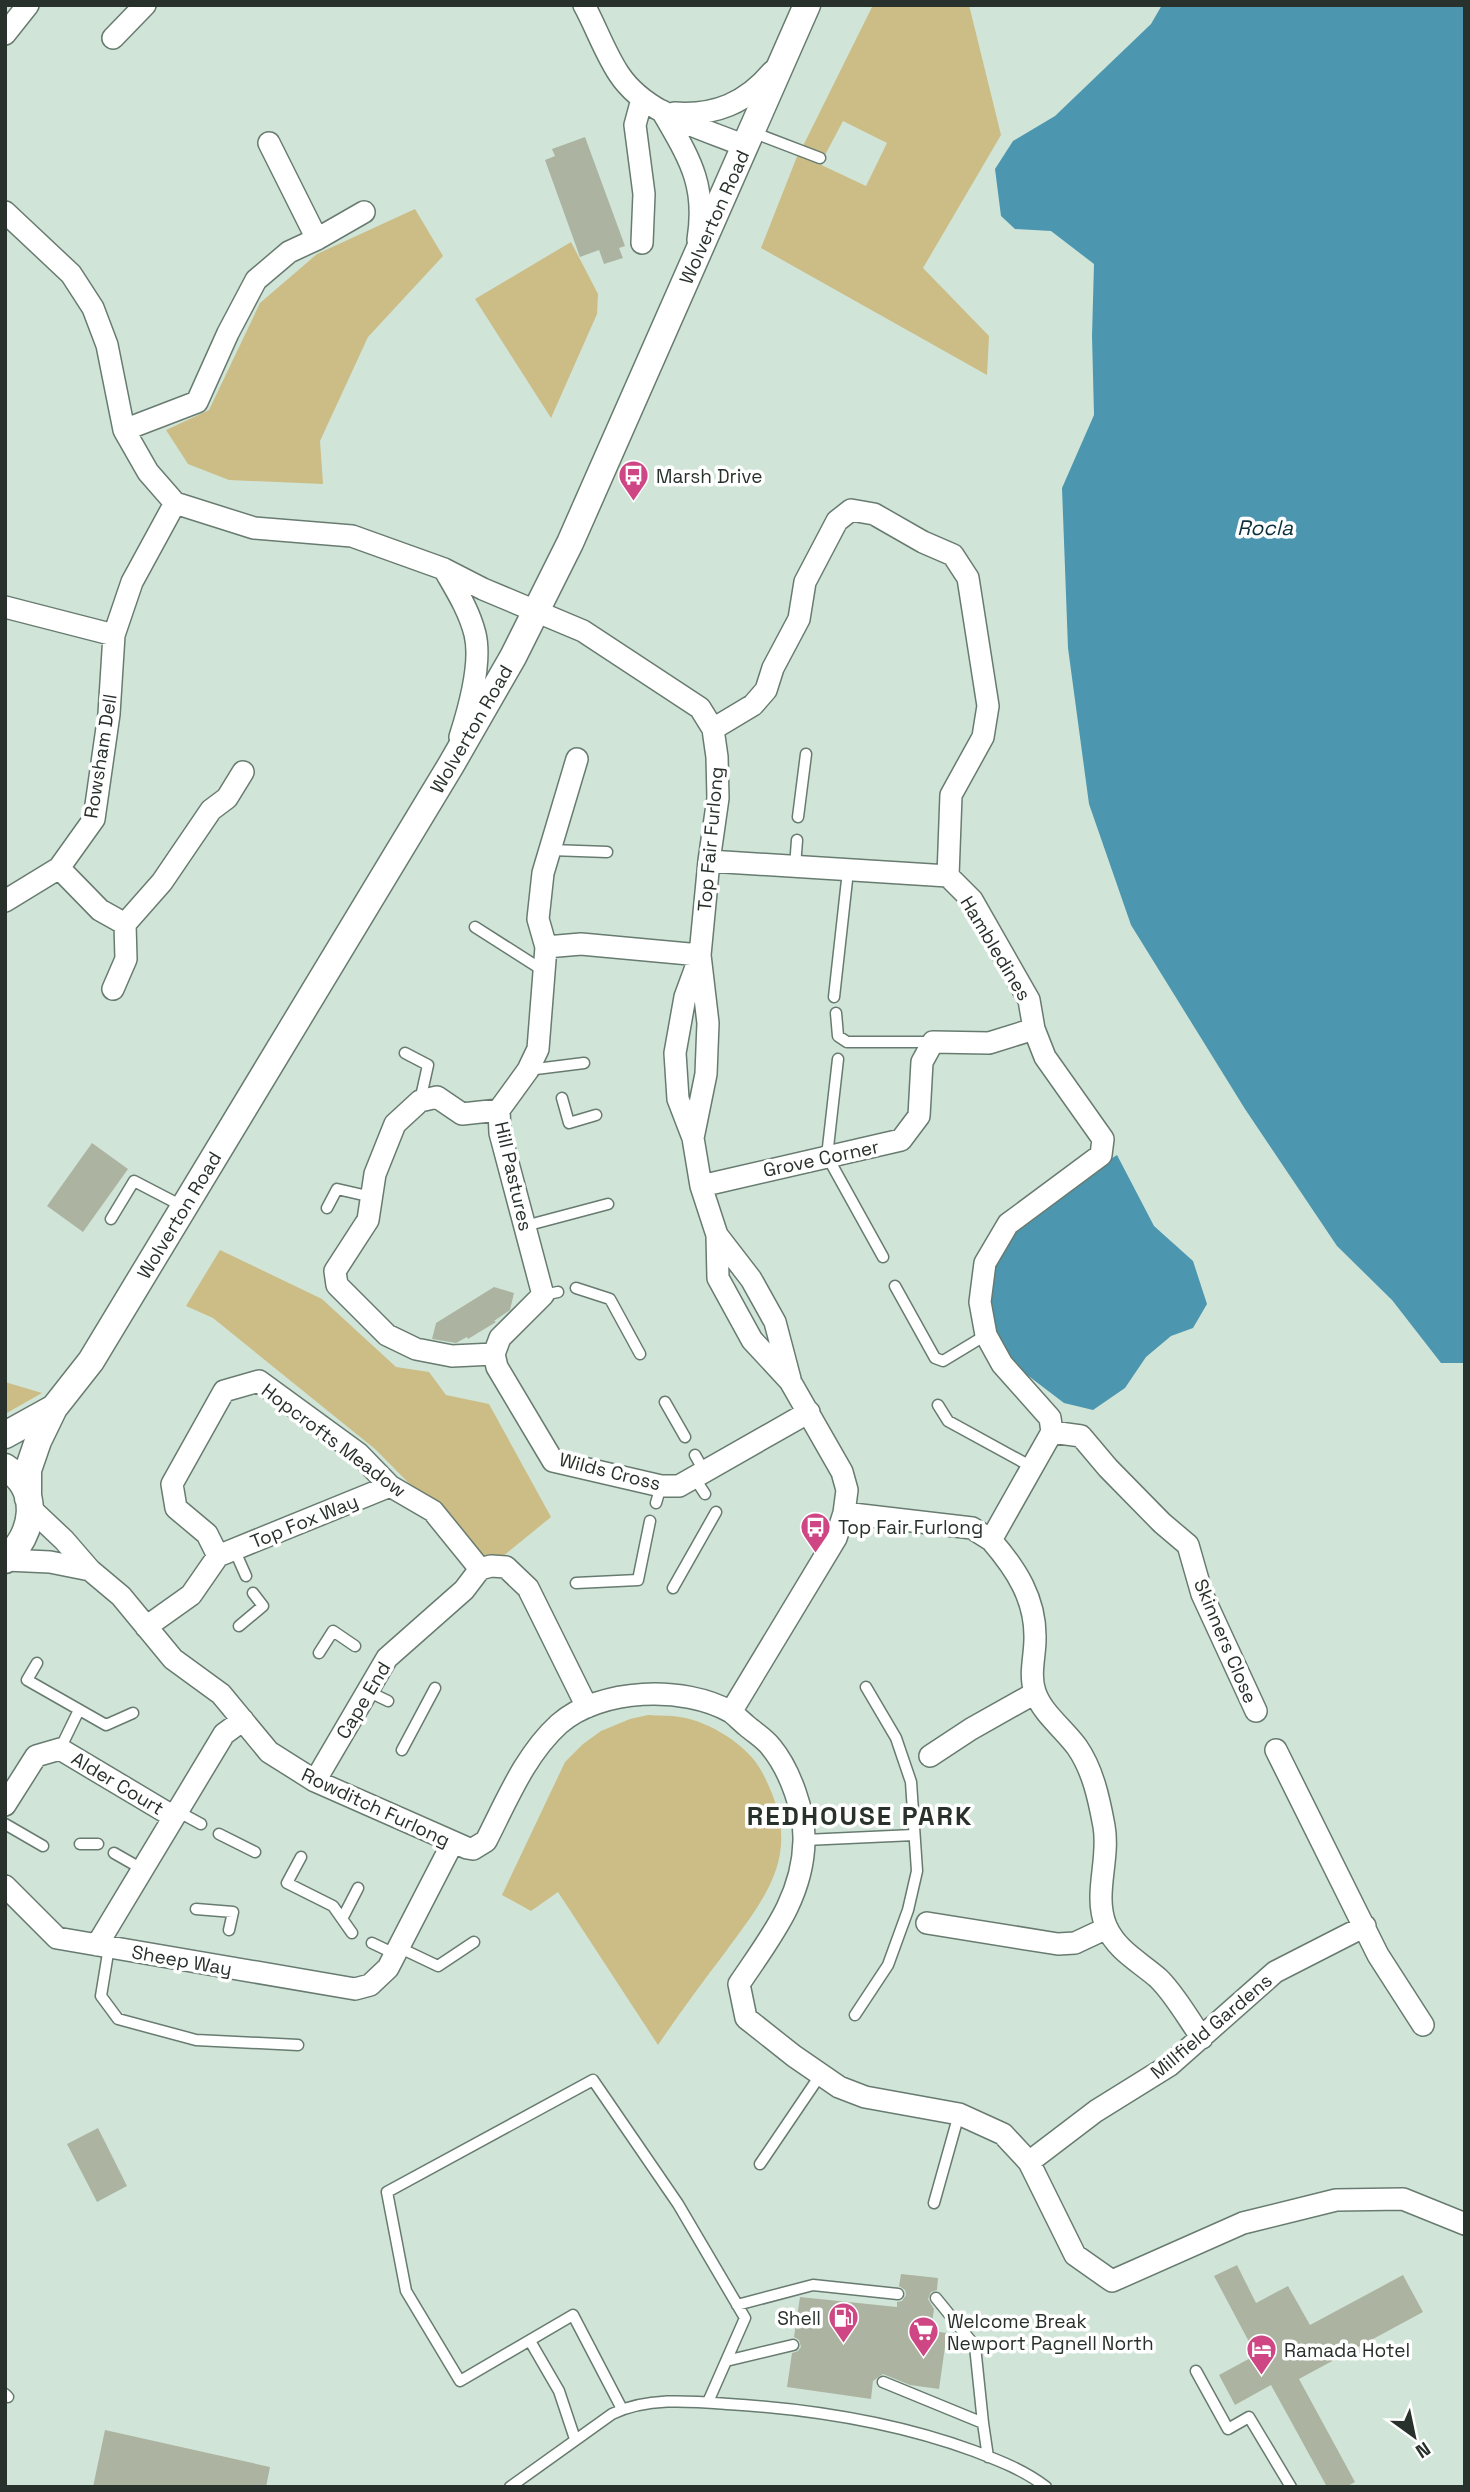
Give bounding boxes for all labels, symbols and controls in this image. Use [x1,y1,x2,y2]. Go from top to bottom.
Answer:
street label: Wolverton Road [674,146,755,288]
bus stop icon: Marsh Drive [616,459,650,503]
place label: Marsh Drive [656,464,762,489]
water label: Rocla [1237,514,1294,541]
street label: Wolverton Road [425,660,518,798]
street label: Rowsham Dell [78,692,123,820]
street label: Top Fair Furlong [692,766,729,912]
street label: Hambledines [955,891,1037,1005]
street label: Hill Pastures [489,1119,538,1233]
street label: Grove Corner [761,1134,881,1183]
street label: Wolverton Road [132,1147,227,1284]
street label: Hopcrofts Meadow [256,1378,411,1503]
street label: Wilds Cross [556,1447,663,1496]
street label: Top Fox Way [247,1488,362,1554]
bus stop icon: Top Fair Furlong [798,1510,832,1554]
place label: Top Fair Furlong [838,1515,983,1540]
street label: Skinners Close [1188,1575,1263,1707]
street label: Cape End [331,1657,396,1744]
street label: Alder Court [67,1746,169,1821]
street label: Rowditch Furlong [298,1762,454,1853]
district label: REDHOUSE PARK [747,1799,973,1833]
street label: Sheep Way [130,1939,234,1982]
street label: Millfield Gardens [1145,1968,1277,2085]
fuel station icon: Shell [827,2301,861,2345]
place label: Shell [777,2306,821,2331]
place label: Welcome Break Newport Pagnell North [947,2309,1154,2356]
supermarket icon: Welcome Break Newport Pagnell North [907,2315,941,2359]
hotel icon: Ramada Hotel [1244,2333,1278,2377]
place label: Ramada Hotel [1284,2338,1410,2363]
north arrow [1379,2401,1449,2471]
text: N [1411,2436,1435,2464]

